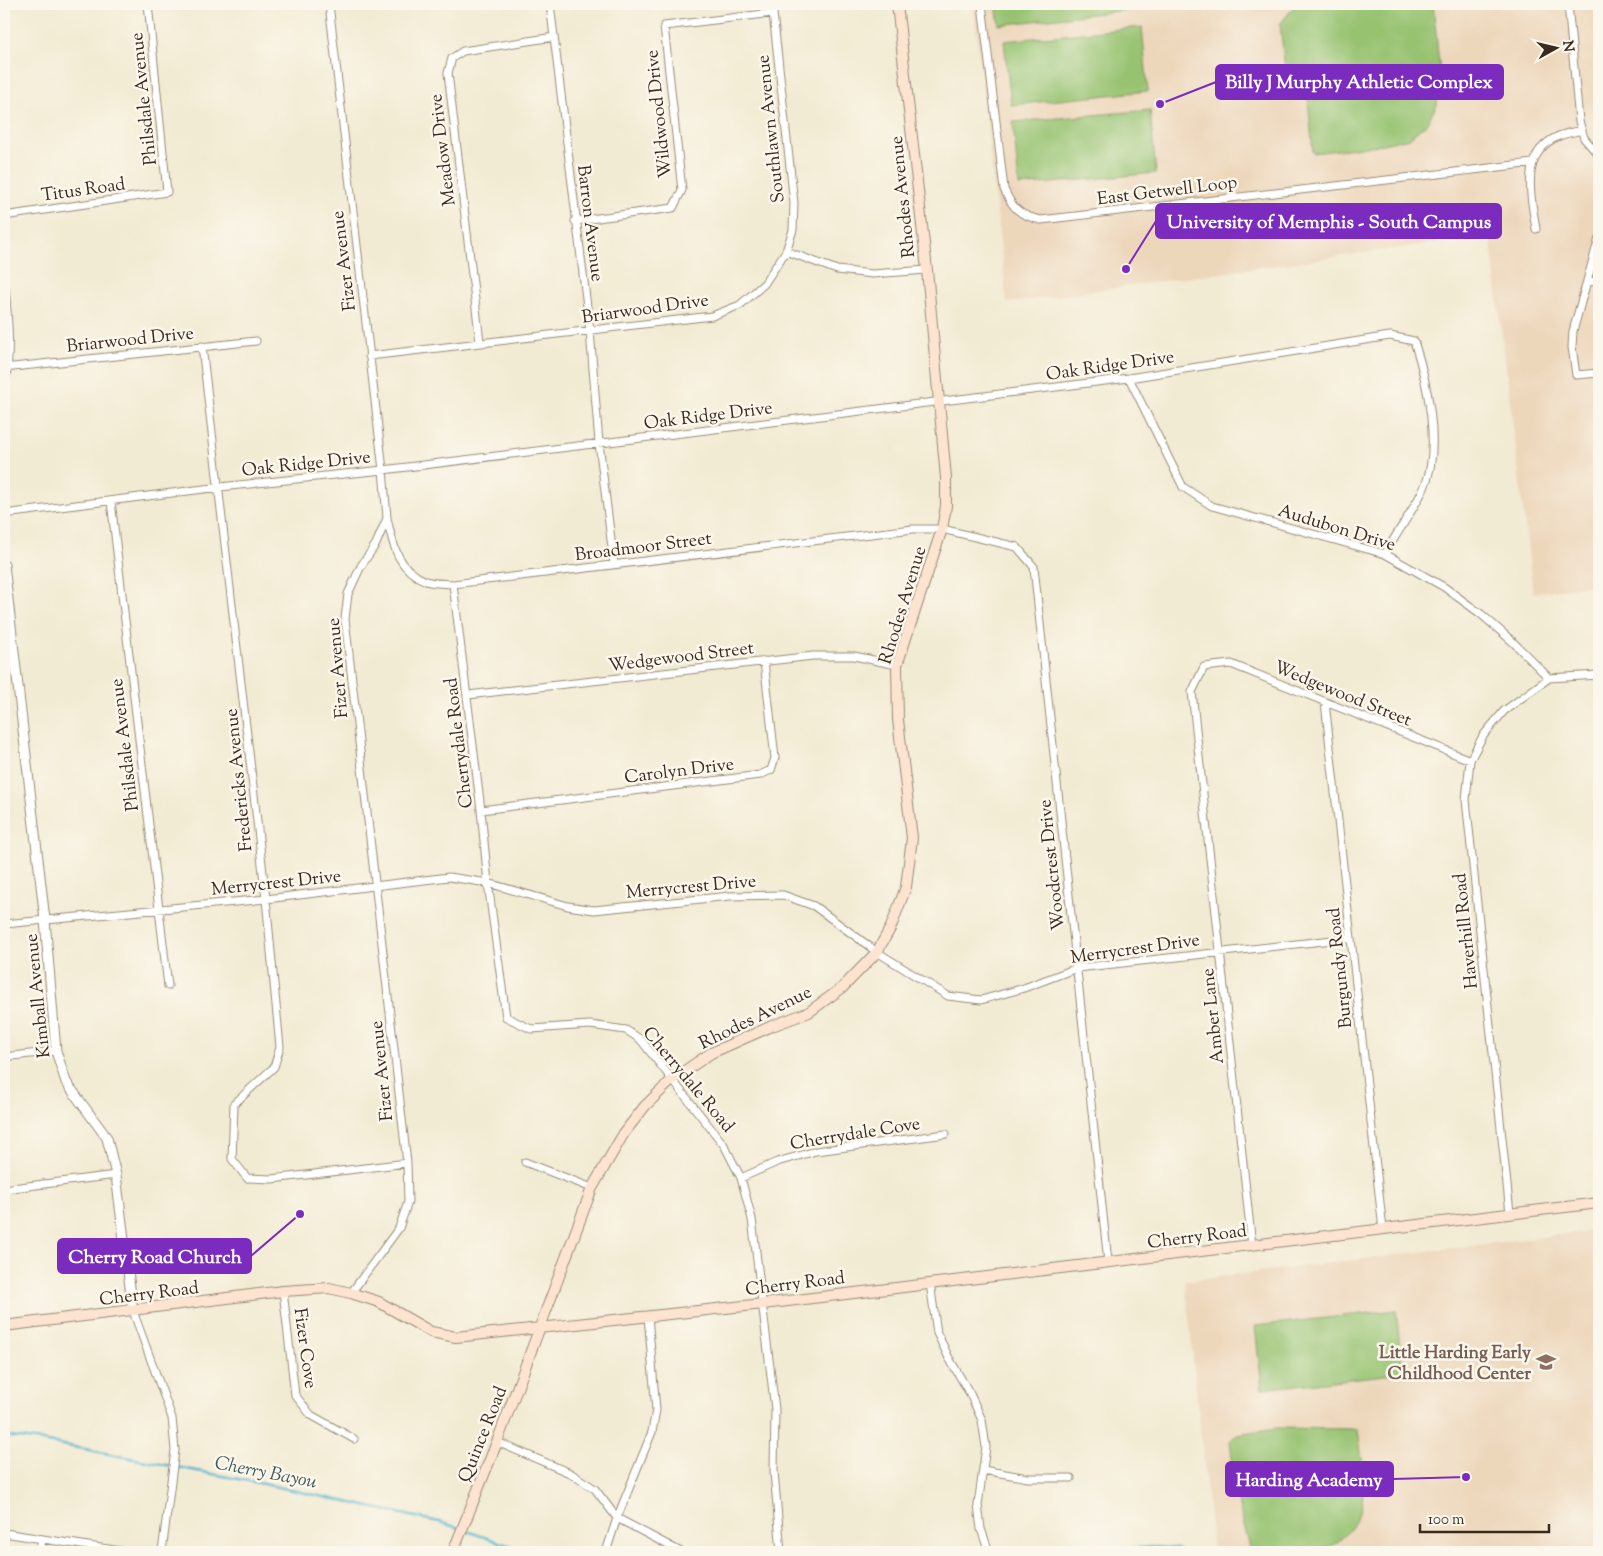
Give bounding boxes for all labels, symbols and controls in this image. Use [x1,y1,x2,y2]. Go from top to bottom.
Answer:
north arrow [1530,22,1580,72]
street label: Philsdale Avenue [125,31,165,167]
text: N [1556,40,1578,53]
street label: Wildwood Drive [640,48,680,179]
street label: Southlawn Avenue [751,53,793,204]
callout: Billy J Murphy Athletic Complex [1216,65,1503,99]
text: Billy J Murphy Athletic Complex [1225,70,1493,97]
street label: Meadow Drive [424,92,464,207]
street label: Rhodes Avenue [885,134,923,259]
street label: Barron Avenue [569,163,609,283]
street label: East Getwell Loop [1096,170,1239,213]
street label: Titus Road [40,172,127,210]
callout: University of Memphis - South Campus [1156,204,1501,238]
street label: Fizer Avenue [326,209,364,312]
text: University of Memphis - South Campus [1167,210,1492,237]
street label: Briarwood Drive [580,288,710,332]
street label: Briarwood Drive [65,321,195,361]
street label: Oak Ridge Drive [1044,345,1176,389]
street label: Oak Ridge Drive [642,396,774,438]
street label: Oak Ridge Drive [240,445,372,485]
street label: Audubon Drive [1274,499,1399,559]
street label: Broadmoor Street [573,527,713,569]
street label: Rhodes Avenue [874,543,934,668]
street label: Fizer Avenue [322,617,356,719]
street label: Wedgewood Street [607,636,756,680]
street label: Wedgewood Street [1269,655,1415,734]
street label: Cherrydale Road [439,676,481,810]
street label: Philsdale Avenue [105,677,147,813]
street label: Fredericks Avenue [220,707,260,853]
street label: Carolyn Drive [623,752,736,792]
street label: Woodcrest Drive [1033,798,1073,932]
street label: Merrycrest Drive [210,864,342,904]
street label: Merrycrest Drive [625,869,757,907]
street label: Haverhill Road [1448,872,1486,990]
street label: Burgundy Road [1322,906,1360,1029]
street label: Merrycrest Drive [1069,928,1202,972]
street label: Kimball Avenue [20,932,58,1059]
street label: Amber Lane [1196,967,1232,1065]
street label: Rhodes Avenue [695,980,817,1057]
street label: Fizer Avenue [365,1019,401,1122]
street label: Cherrydale Road [635,1022,740,1139]
street label: Cherrydale Cove [788,1112,922,1158]
street label: Cherry Road [1146,1219,1248,1257]
callout: Cherry Road Church [58,1239,251,1273]
text: Cherry Road Church [68,1245,243,1272]
street label: Cherry Road [744,1266,846,1304]
street label: Cherry Road [98,1276,200,1314]
street label: Fizer Cove [285,1306,323,1390]
place label: Little Harding Early Childhood Center [1379,1341,1531,1388]
school or university icon: Little Harding Early Childhood Center [1535,1351,1557,1373]
street label: Quince Road [453,1383,515,1487]
water label: Cherry Bayou [212,1450,319,1497]
callout: Harding Academy [1226,1462,1393,1496]
text: Harding Academy [1236,1468,1383,1495]
scale bar [1420,1501,1549,1533]
text: 100 m [1428,1510,1465,1531]

